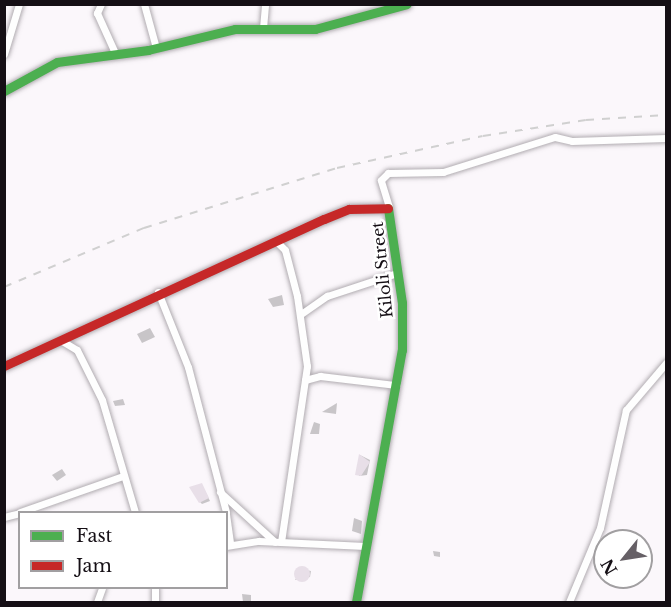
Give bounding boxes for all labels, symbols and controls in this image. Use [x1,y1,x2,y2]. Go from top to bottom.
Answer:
street label: Kiloli Street [367,221,397,319]
legend [18,511,228,589]
text: Fast [76,525,112,547]
north arrow [593,529,653,589]
text: Jam [76,555,112,577]
text: N [597,555,622,579]

